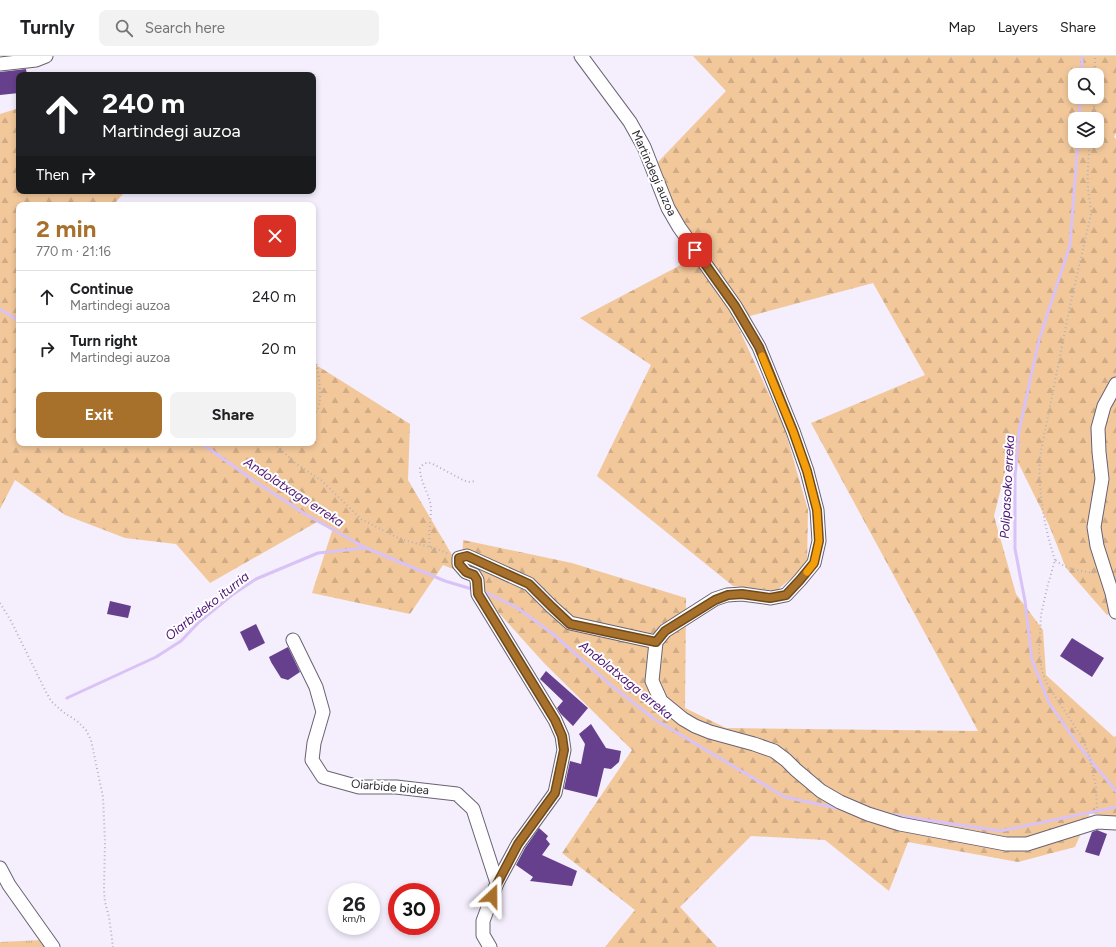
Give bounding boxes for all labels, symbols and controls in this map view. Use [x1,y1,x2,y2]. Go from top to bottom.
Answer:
search box [99,10,379,46]
text: Turnly [20,16,75,39]
icon: search [113,17,135,39]
text: Search here [145,19,225,37]
text: Map [948,19,976,36]
text: Layers [998,19,1038,36]
text: Share [1060,19,1096,36]
map controls [1068,68,1104,148]
button: search [1068,68,1104,104]
text: 240 m [102,86,185,120]
icon: ahead [36,88,88,140]
button: layers [1068,112,1104,148]
text: Martindegi auzoa [102,120,241,142]
street label: Martindegi auzoa [629,128,679,218]
icon: right [77,164,99,186]
text: Then [36,166,69,184]
text: 2 min [36,214,96,243]
button: close [254,215,296,257]
pin [678,233,712,267]
icon: arrive [684,239,706,261]
text: 770 m · 21:16 [36,244,111,259]
text: Continue [70,280,133,298]
icon: ahead [36,286,58,308]
text: 240 m [252,288,296,306]
text: Martindegi auzoa [70,298,170,313]
text: Turn right [70,332,138,350]
icon: right [36,338,58,360]
text: 20 m [262,340,296,358]
text: Martindegi auzoa [70,350,170,365]
button: Exit [36,392,162,438]
button: Share [170,392,296,438]
water label: Polipasoko erreka [997,434,1017,539]
water label: Andolatxaga erreka [240,454,347,530]
water label: Oiarbideko iturria [162,568,252,643]
water label: Andolatxaga erreka [575,637,676,723]
street label: Oiarbide bidea [350,777,430,797]
position arrow [471,875,513,917]
speed limit sign: 30 [388,883,440,935]
text: 26 [342,892,366,916]
text: km/h [343,912,365,925]

